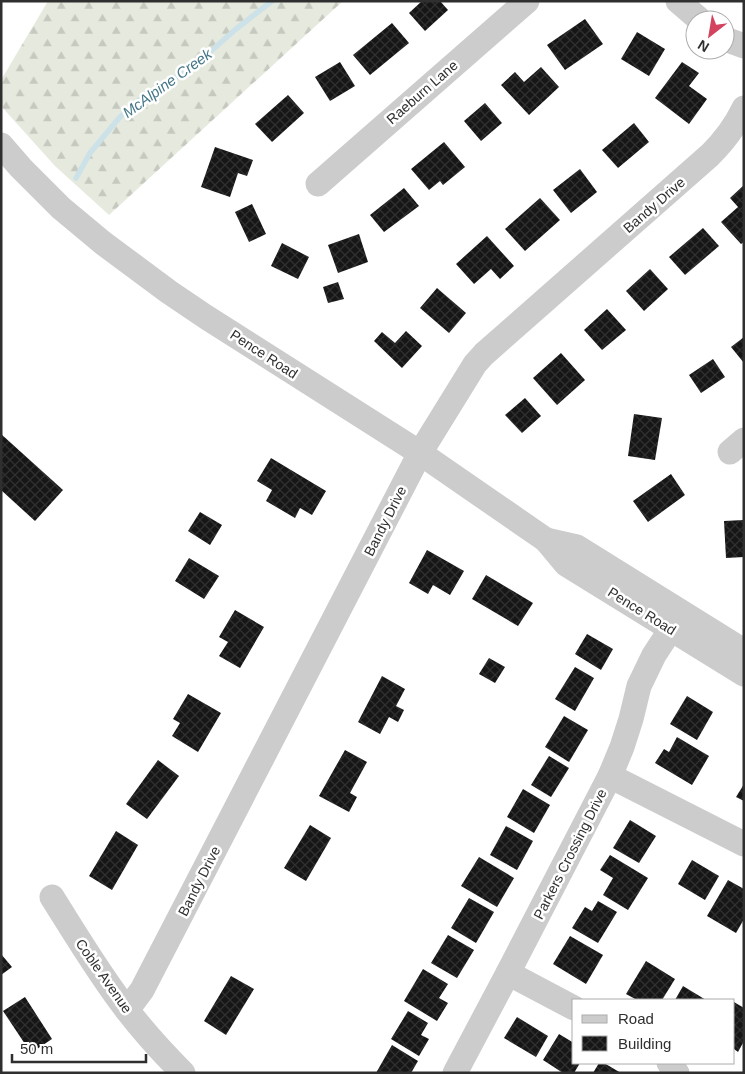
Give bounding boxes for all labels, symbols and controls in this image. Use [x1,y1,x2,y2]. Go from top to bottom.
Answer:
north arrow [685,10,735,60]
text: N [695,37,712,56]
water label: McAlpine Creek [119,44,216,121]
street label: Raeburn Lane [383,57,461,127]
street label: Bandy Drive [620,174,688,236]
street label: Pence Road [227,326,301,382]
street label: Bandy Drive [361,483,410,559]
street label: Pence Road [605,584,679,638]
street label: Parkers Crossing Drive [530,786,610,922]
street label: Bandy Drive [175,843,224,919]
street label: Coble Avenue [73,936,136,1016]
legend [572,999,735,1064]
text: Road [618,1010,654,1027]
scale bar [12,1032,146,1064]
text: Building [618,1035,671,1052]
text: 50 m [20,1040,53,1057]

